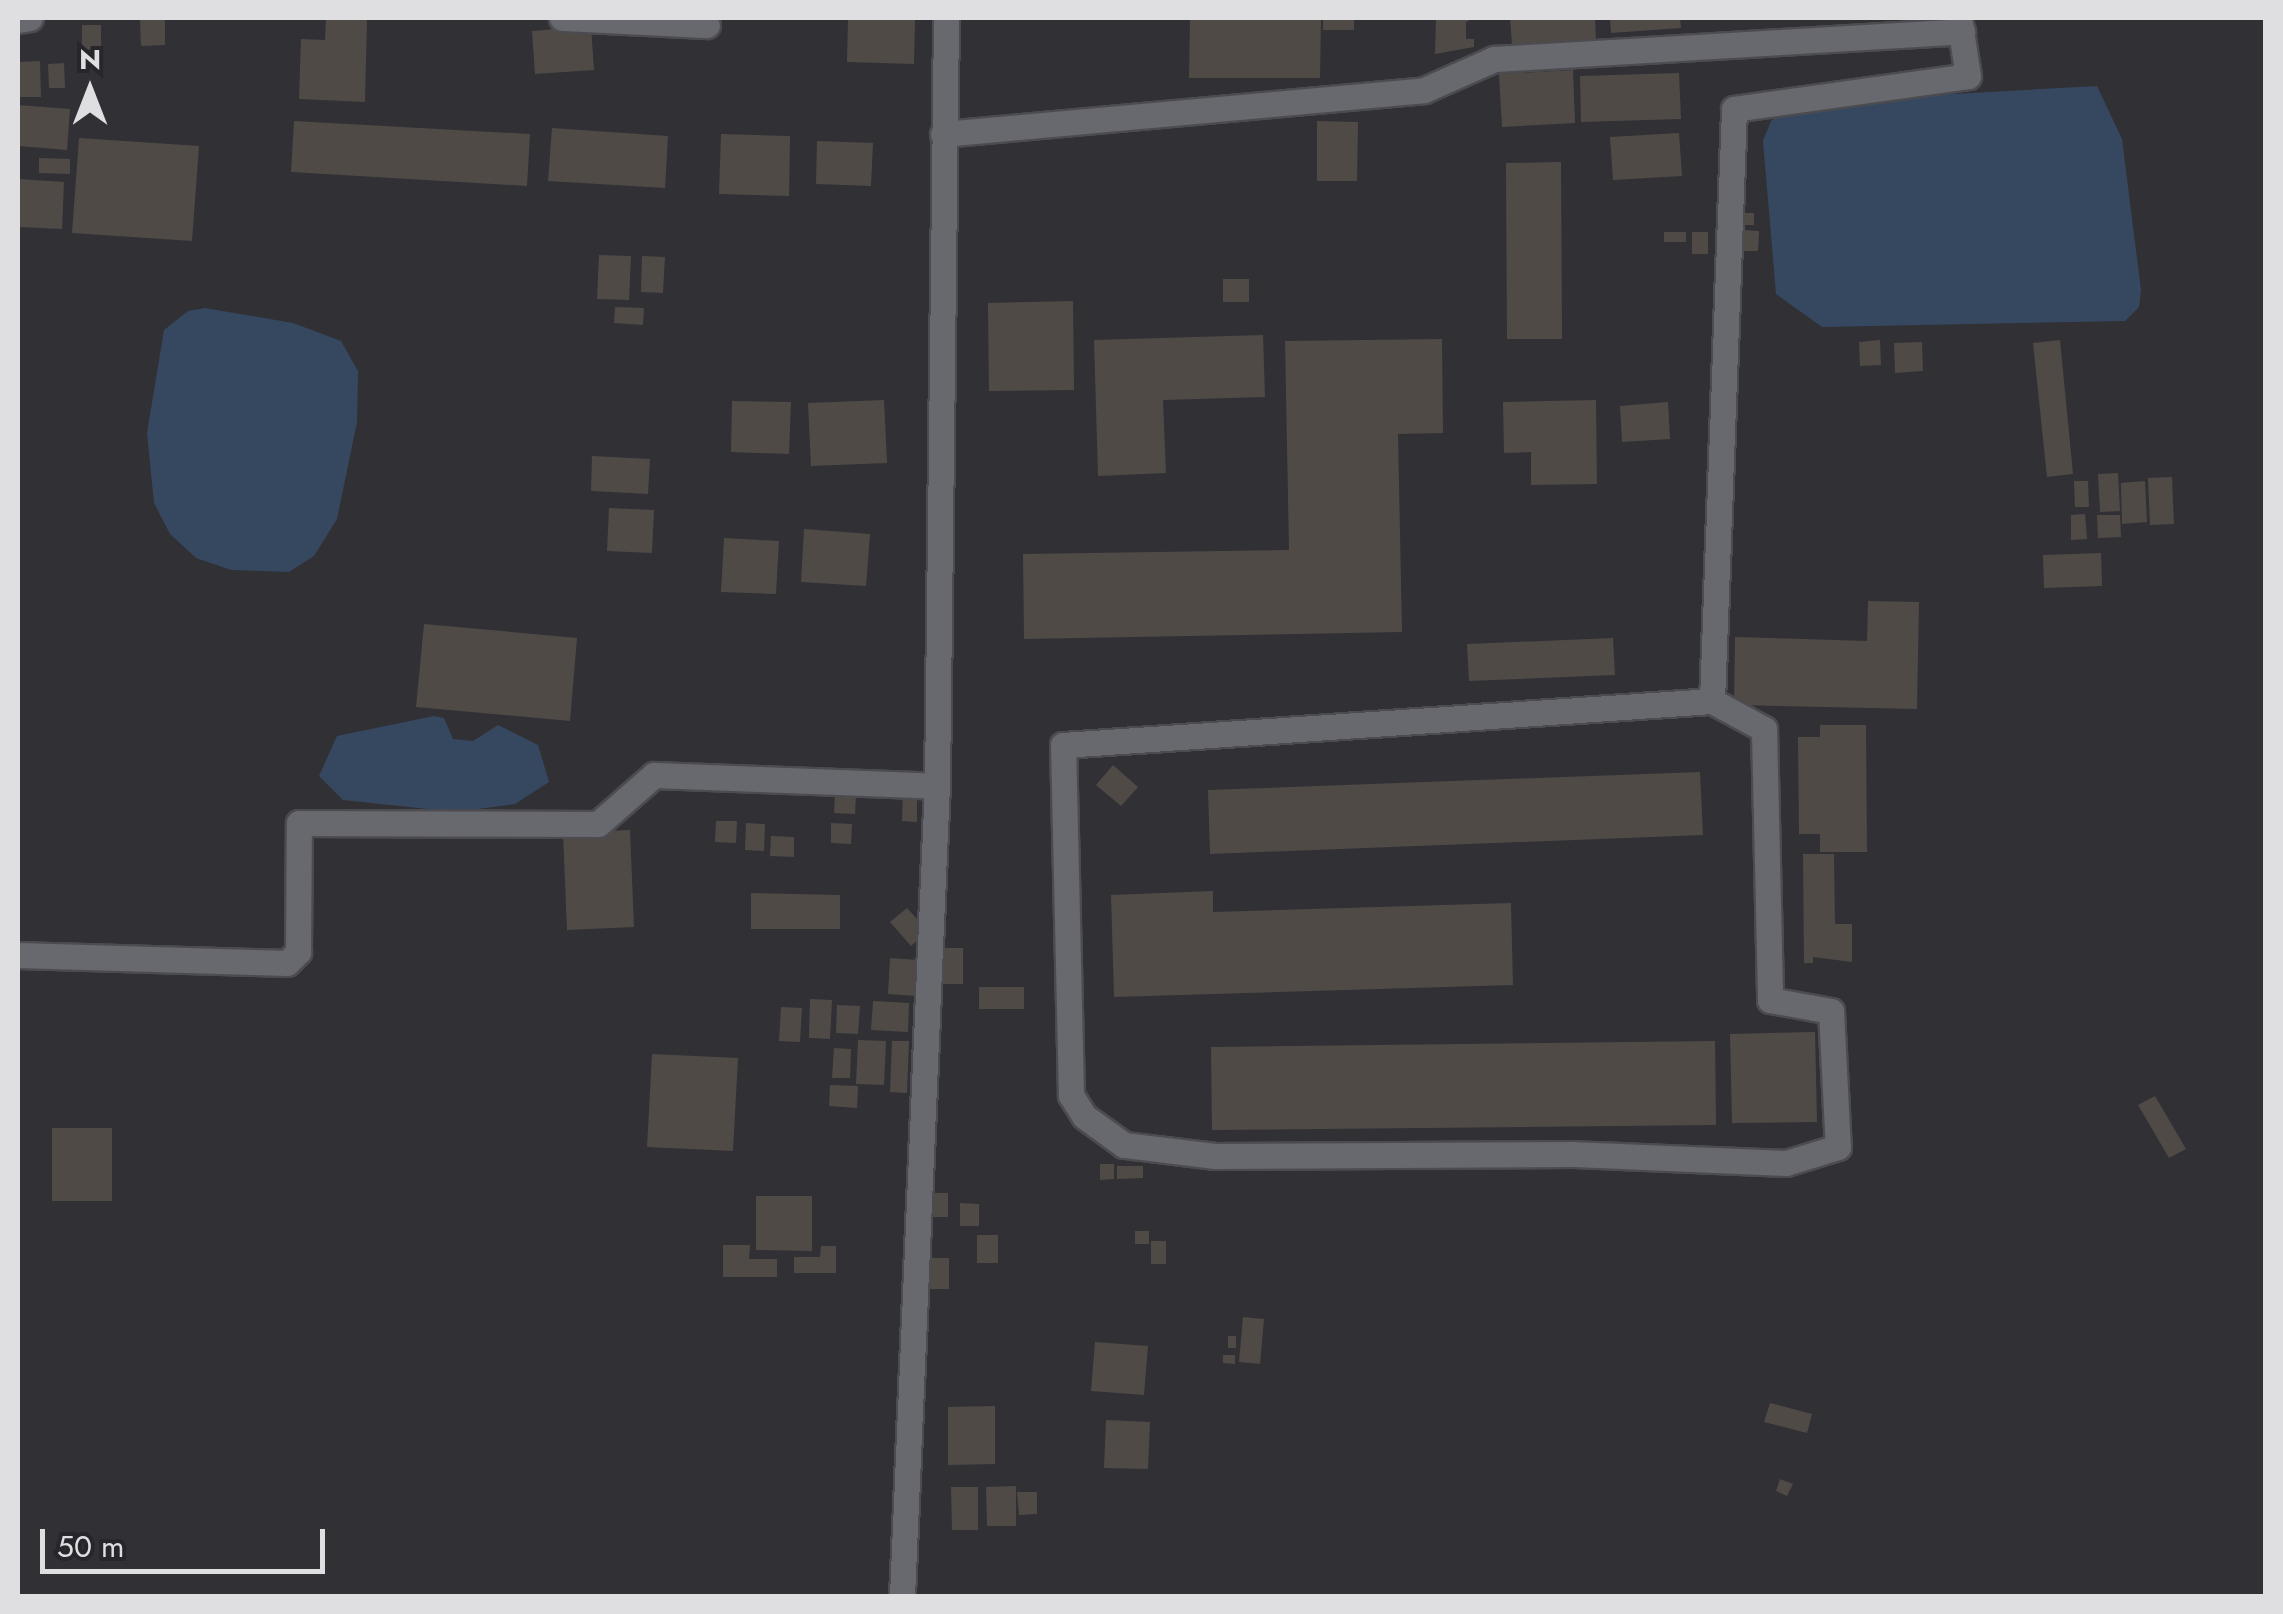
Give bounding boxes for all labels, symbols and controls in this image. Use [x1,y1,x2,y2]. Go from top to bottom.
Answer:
text: N [79,39,101,80]
north arrow [40,40,140,140]
scale bar [45,1509,330,1571]
text: 50 m [57,1525,124,1568]

